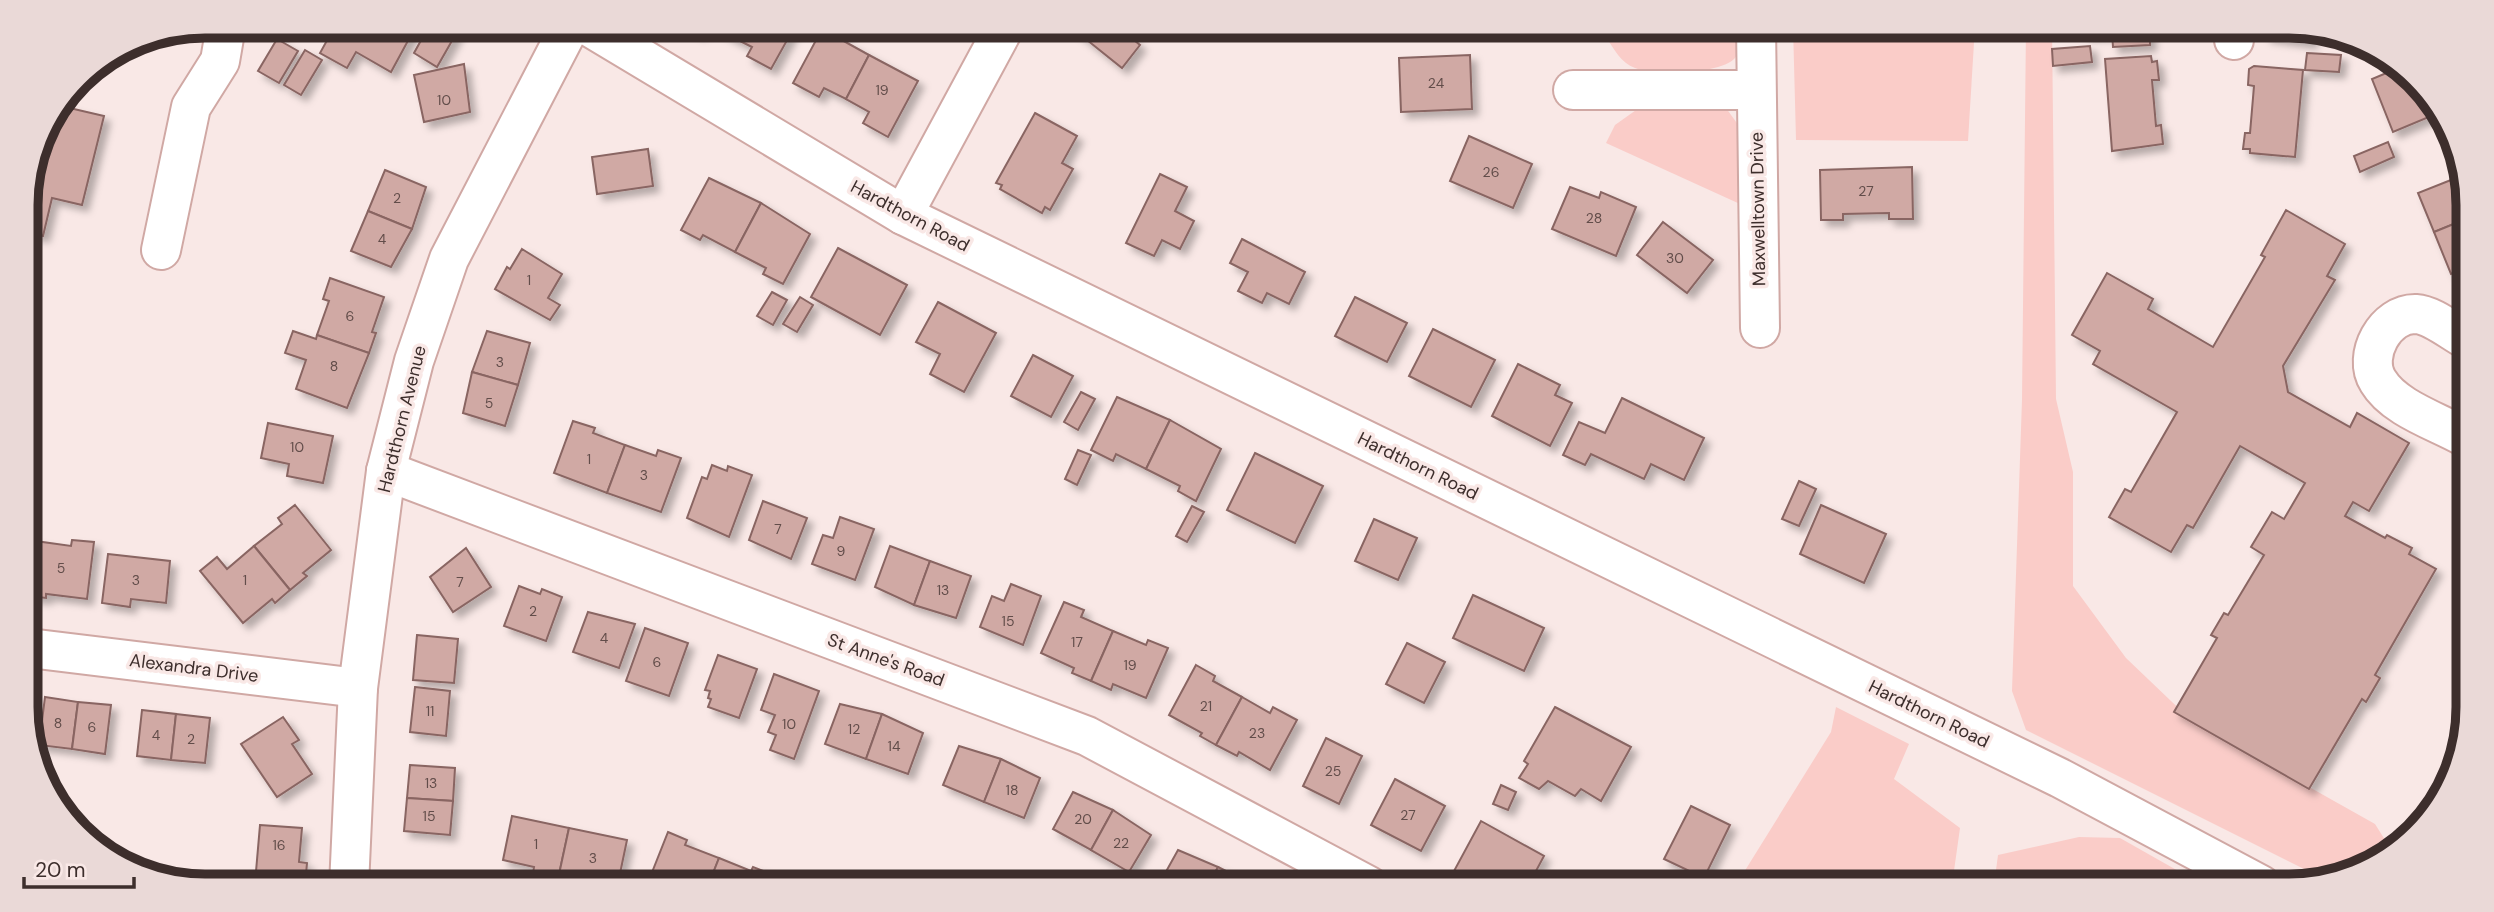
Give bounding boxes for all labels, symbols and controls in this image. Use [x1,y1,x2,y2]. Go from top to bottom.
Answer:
house number: 24 [1428,74,1445,92]
house number: 19 [875,81,889,99]
house number: 10 [437,91,451,109]
street label: Maxwelltown Drive [1745,132,1771,286]
house number: 26 [1483,163,1499,181]
street label: Hardthorn Road [846,175,974,257]
house number: 27 [1858,182,1874,200]
house number: 2 [393,189,401,207]
house number: 28 [1586,209,1602,227]
house number: 4 [378,230,387,248]
house number: 30 [1666,249,1684,267]
house number: 1 [527,271,531,289]
house number: 6 [346,307,354,325]
street label: Hardthorn Avenue [372,343,432,495]
house number: 3 [496,353,504,371]
house number: 8 [330,357,338,375]
house number: 5 [485,394,493,412]
street label: Hardthorn Road [1354,426,1482,506]
house number: 10 [290,438,304,456]
house number: 1 [587,450,591,468]
house number: 3 [640,466,648,484]
house number: 7 [774,520,782,538]
house number: 9 [837,542,846,560]
house number: 5 [57,559,65,577]
house number: 3 [132,571,140,589]
house number: 1 [243,571,247,589]
house number: 7 [456,573,464,591]
house number: 13 [937,581,949,599]
house number: 2 [529,602,537,620]
house number: 15 [1002,612,1014,630]
street label: St Anne's Road [824,628,948,692]
house number: 4 [600,629,609,647]
house number: 17 [1071,633,1083,651]
street label: Alexandra Drive [128,648,260,688]
house number: 6 [653,653,661,671]
house number: 19 [1123,656,1137,674]
street label: Hardthorn Road [1865,674,1993,754]
house number: 21 [1200,697,1212,715]
house number: 11 [426,702,434,720]
house number: 8 [54,714,62,732]
house number: 10 [782,715,796,733]
house number: 6 [88,718,96,736]
house number: 12 [848,720,860,738]
house number: 23 [1249,724,1265,742]
house number: 4 [152,726,161,744]
house number: 2 [187,730,195,748]
house number: 14 [888,737,901,755]
house number: 25 [1325,762,1341,780]
house number: 13 [425,774,437,792]
house number: 18 [1006,781,1018,799]
house number: 27 [1400,806,1416,824]
house number: 15 [423,807,435,825]
house number: 20 [1074,810,1092,828]
house number: 22 [1113,834,1129,852]
house number: 1 [534,835,538,853]
house number: 16 [272,836,286,854]
scale bar [24,846,135,890]
house number: 3 [589,849,597,867]
text: 20 m [35,856,86,884]

